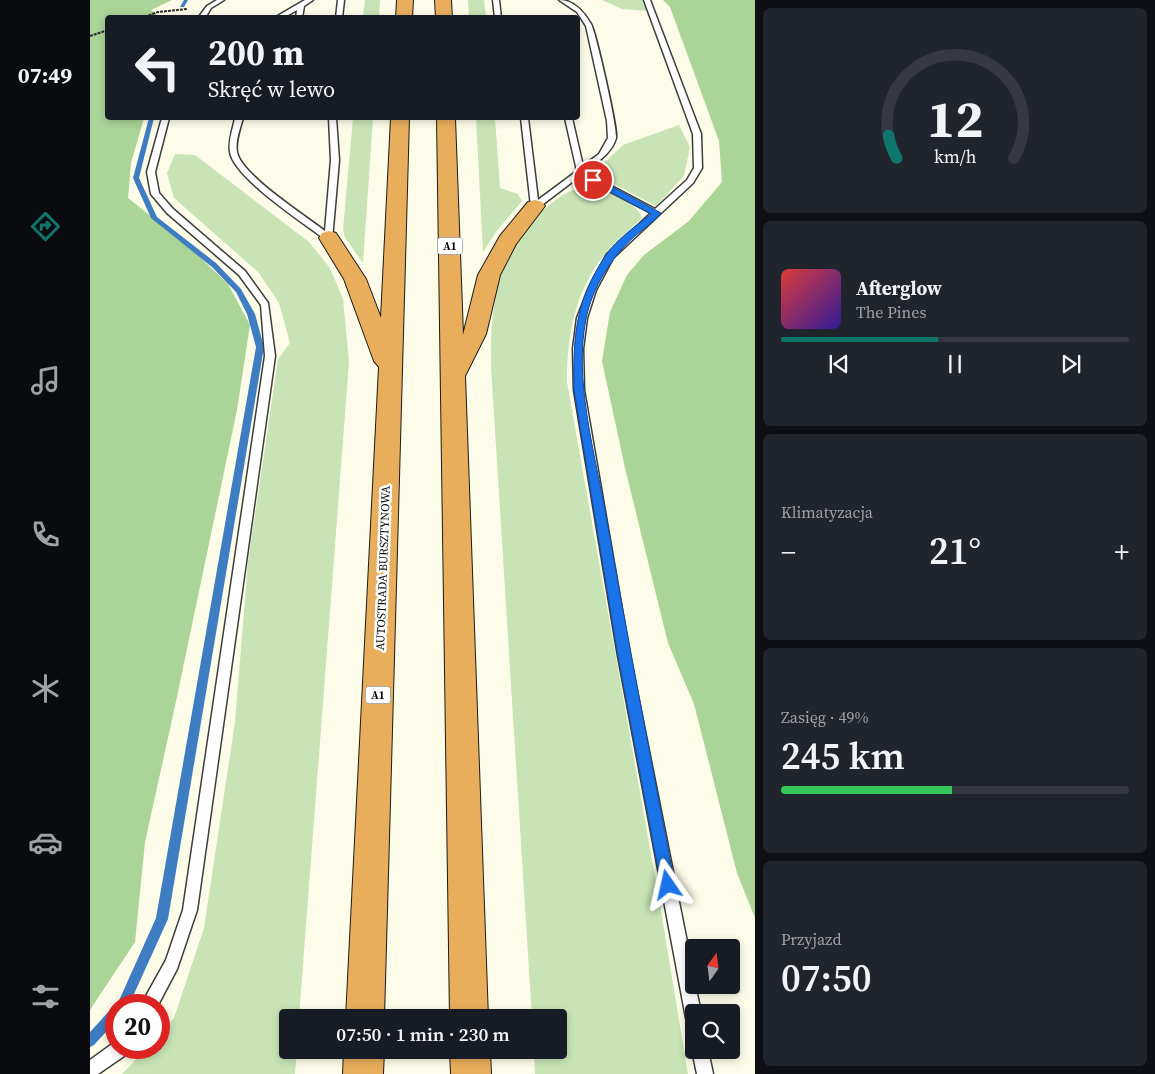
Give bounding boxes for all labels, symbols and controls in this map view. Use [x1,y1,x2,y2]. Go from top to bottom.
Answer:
text: 200 m [208,29,304,77]
icon: left [125,35,190,100]
text: 07:49 [18,60,72,90]
text: Skręć w lewo [208,74,335,104]
text: 12 [927,83,983,154]
text: km/h [934,144,977,169]
pin [572,159,614,201]
icon: arrive [579,166,607,194]
icon: directions [28,209,63,244]
road number: A1 [438,238,462,255]
text: Afterglow [856,275,942,301]
text: The Pines [856,301,926,323]
icon: previous [825,350,853,378]
icon: pause [941,350,969,378]
icon: next [1057,350,1085,378]
icon: music [28,363,63,398]
street label: AUTOSTRADA BURSZTYNOWA [372,485,394,651]
text: Klimatyzacja [781,501,873,523]
icon: phone [28,517,63,552]
text: 21° [929,525,981,577]
text: − [781,533,796,571]
text: + [1114,533,1129,571]
icon: climate [28,671,63,706]
road number: A1 [366,686,390,704]
text: Zasięg · 49% [781,706,868,728]
text: 245 km [781,730,905,782]
icon: car [28,825,63,860]
position arrow [641,858,693,910]
text: Przyjazd [781,928,841,950]
north arrow [685,939,740,994]
map controls [685,939,740,1059]
text: 07:50 [781,952,871,1004]
icon: filters [28,979,63,1014]
speed limit sign: 20 [105,994,170,1059]
button: search [685,1004,740,1059]
text: 07:50 · 1 min · 230 m [336,1021,510,1047]

